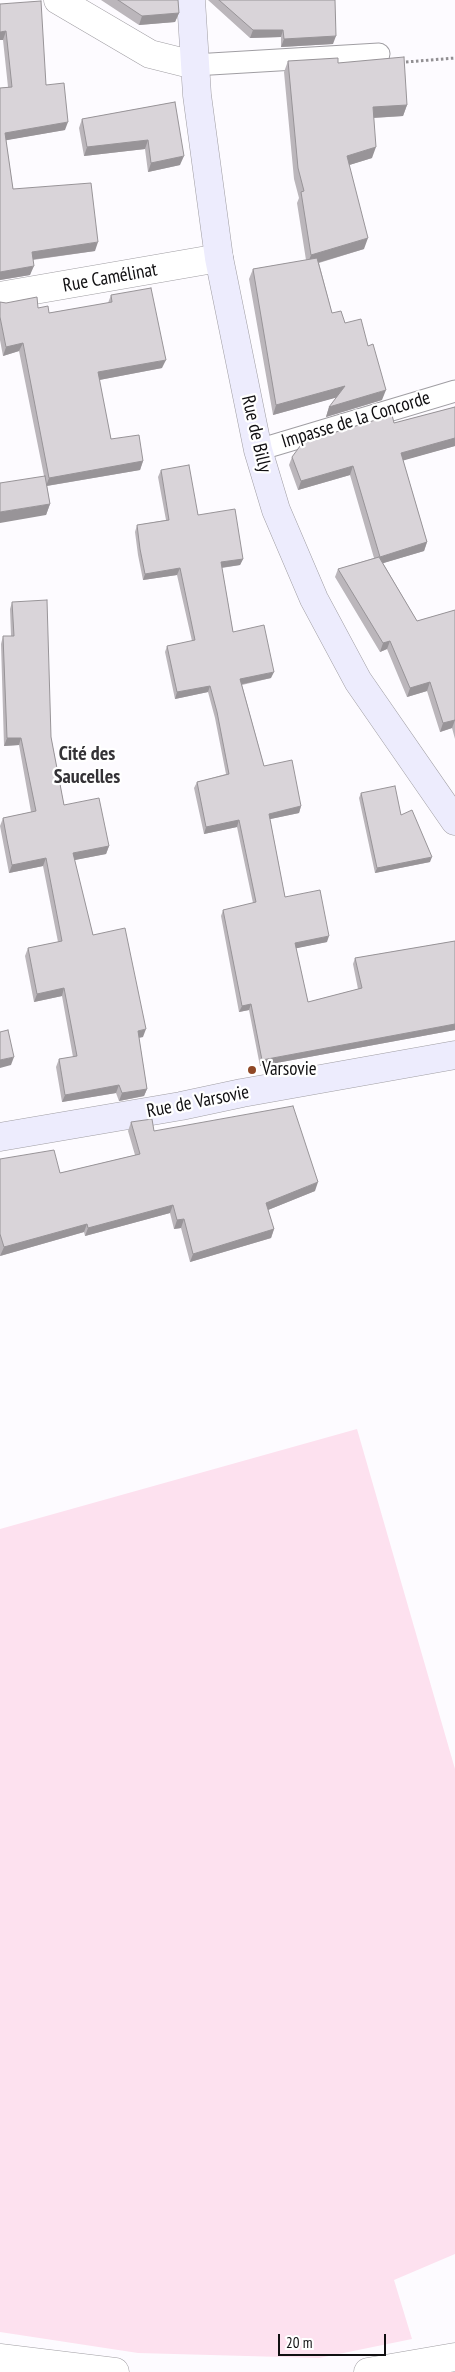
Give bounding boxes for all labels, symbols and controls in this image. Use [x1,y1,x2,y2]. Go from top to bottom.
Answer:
street label: Rue Camélinat [61,259,159,297]
street label: Impasse de la Concorde [279,387,433,453]
street label: Rue de Billy [236,393,276,475]
district label: Cité des Saucelles [54,742,120,789]
place label: Varsovie [262,1059,317,1081]
marker: Varsovie [246,1064,258,1076]
street label: Rue de Varsovie [145,1081,251,1123]
scale bar [280,2324,388,2356]
text: 20 m [286,2333,312,2352]

